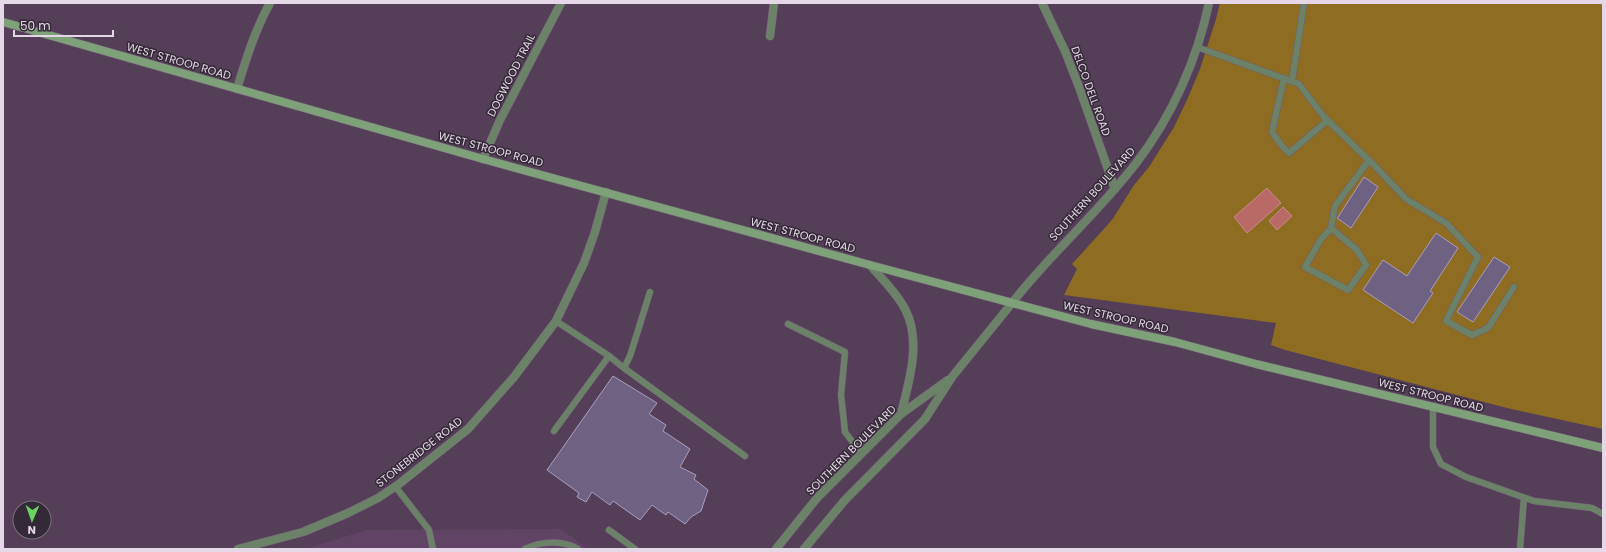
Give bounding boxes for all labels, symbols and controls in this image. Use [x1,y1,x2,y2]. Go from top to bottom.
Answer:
scale bar [14,12,113,38]
text: 50 m [20,17,51,34]
street label: DOGWOOD TRAIL [483,31,539,119]
street label: WEST STROOP ROAD [125,38,233,84]
street label: DELCO DELL ROAD [1067,44,1115,138]
street label: WEST STROOP ROAD [437,127,545,171]
street label: SOUTHERN BOULEVARD [1045,143,1139,245]
street label: WEST STROOP ROAD [749,213,857,257]
street label: WEST STROOP ROAD [1062,297,1171,337]
street label: WEST STROOP ROAD [1377,374,1486,416]
street label: SOUTHERN BOULEVARD [802,401,900,499]
street label: STONEBRIDGE ROAD [372,413,466,491]
north arrow [12,500,52,540]
text: N [27,522,36,538]

